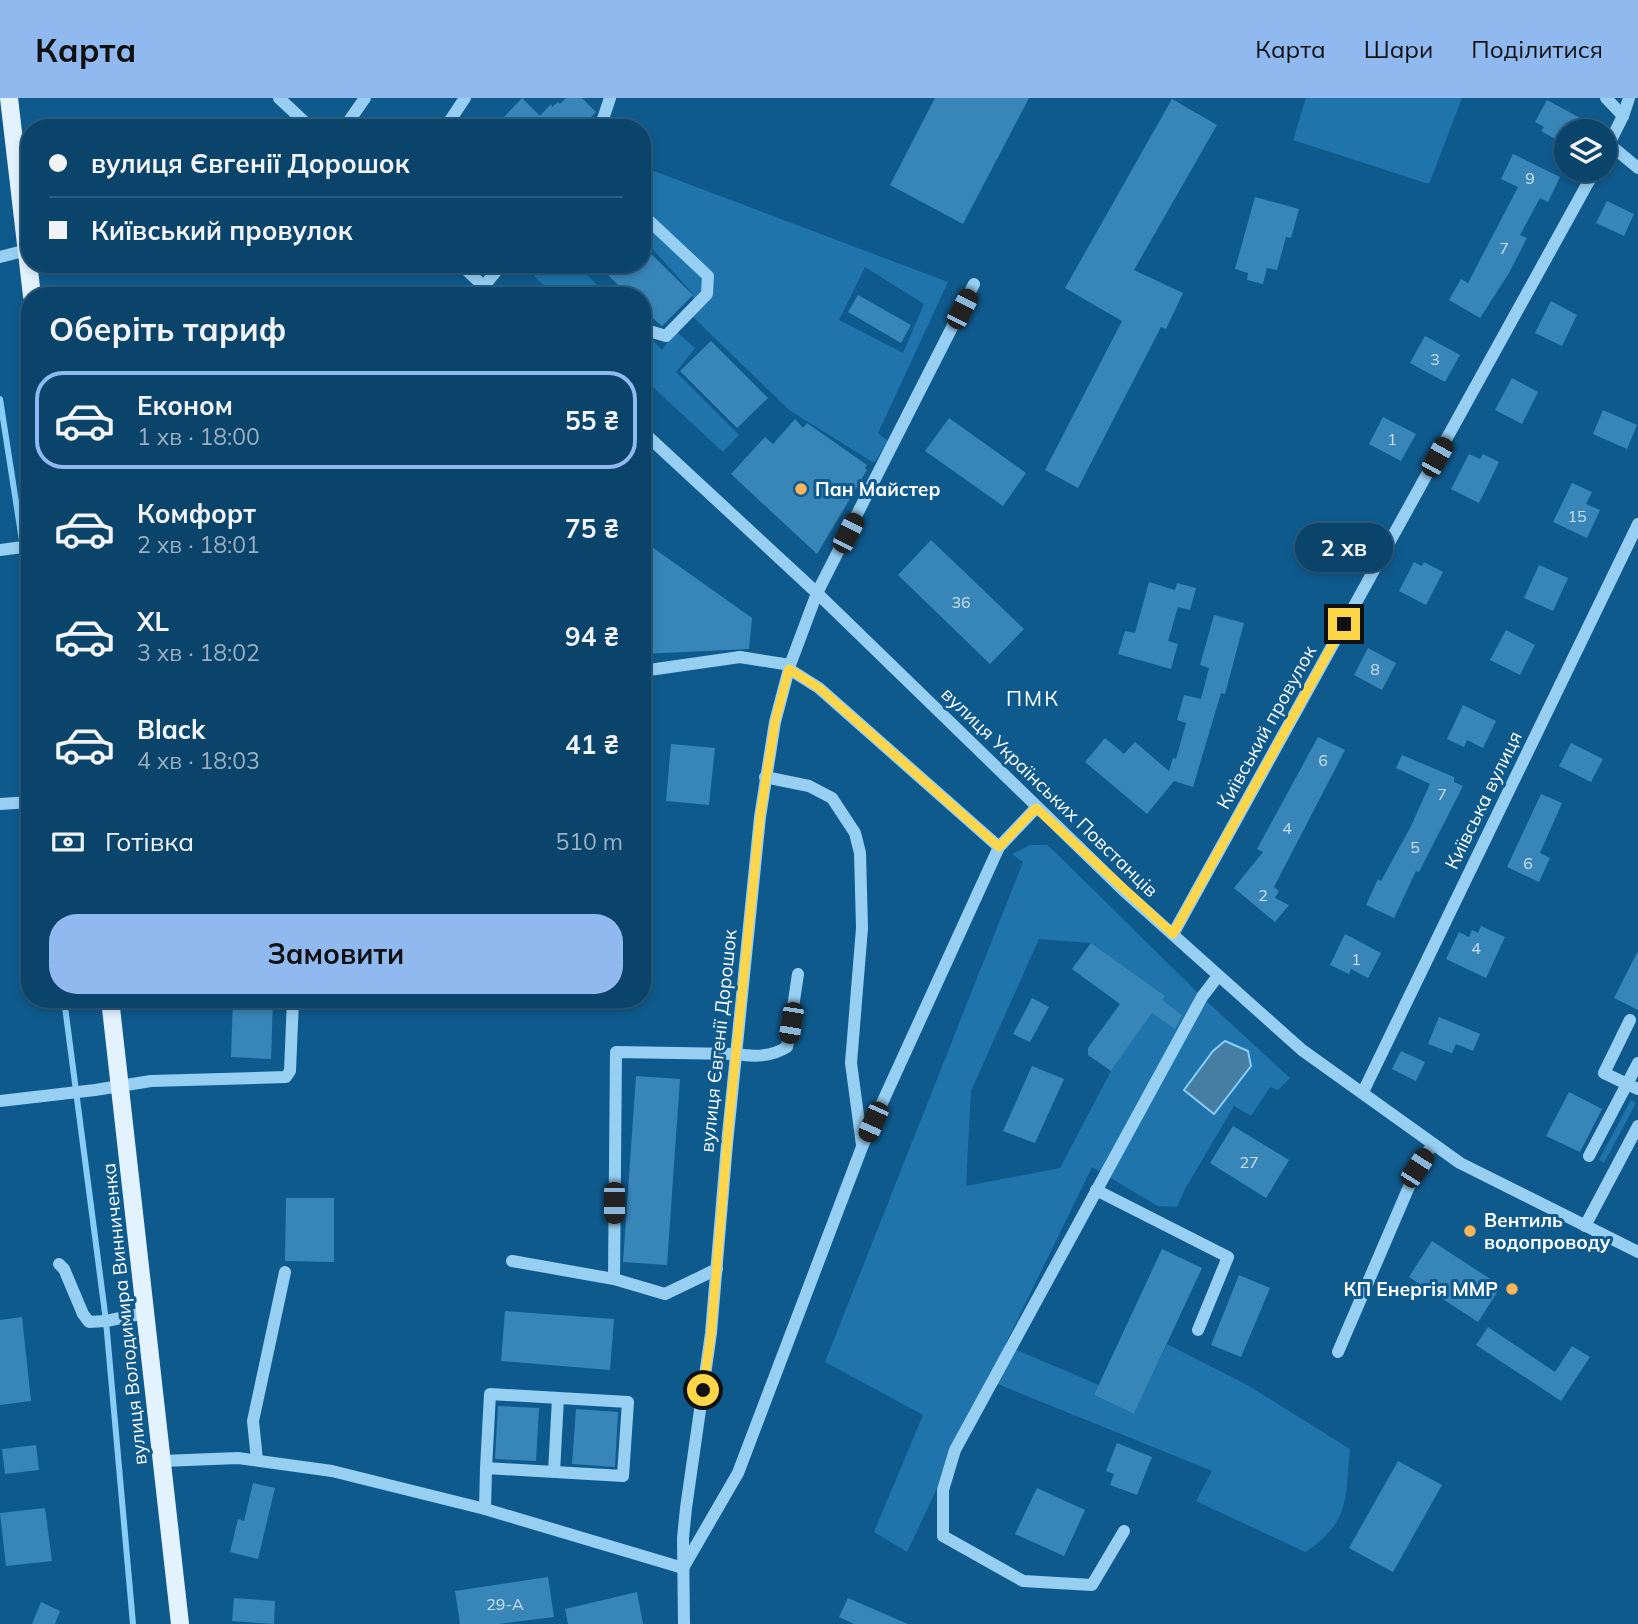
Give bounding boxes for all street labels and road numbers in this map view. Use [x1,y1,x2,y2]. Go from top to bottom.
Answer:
street label: Київський провулок [1211,640,1321,813]
street label: вулиця Українських Повстанців [937,682,1163,902]
street label: Київська вулиця [1439,727,1527,873]
street label: вулиця Євгенії Дорошок [694,928,742,1154]
street label: вулиця Володимира Винниченка [96,1162,152,1466]

